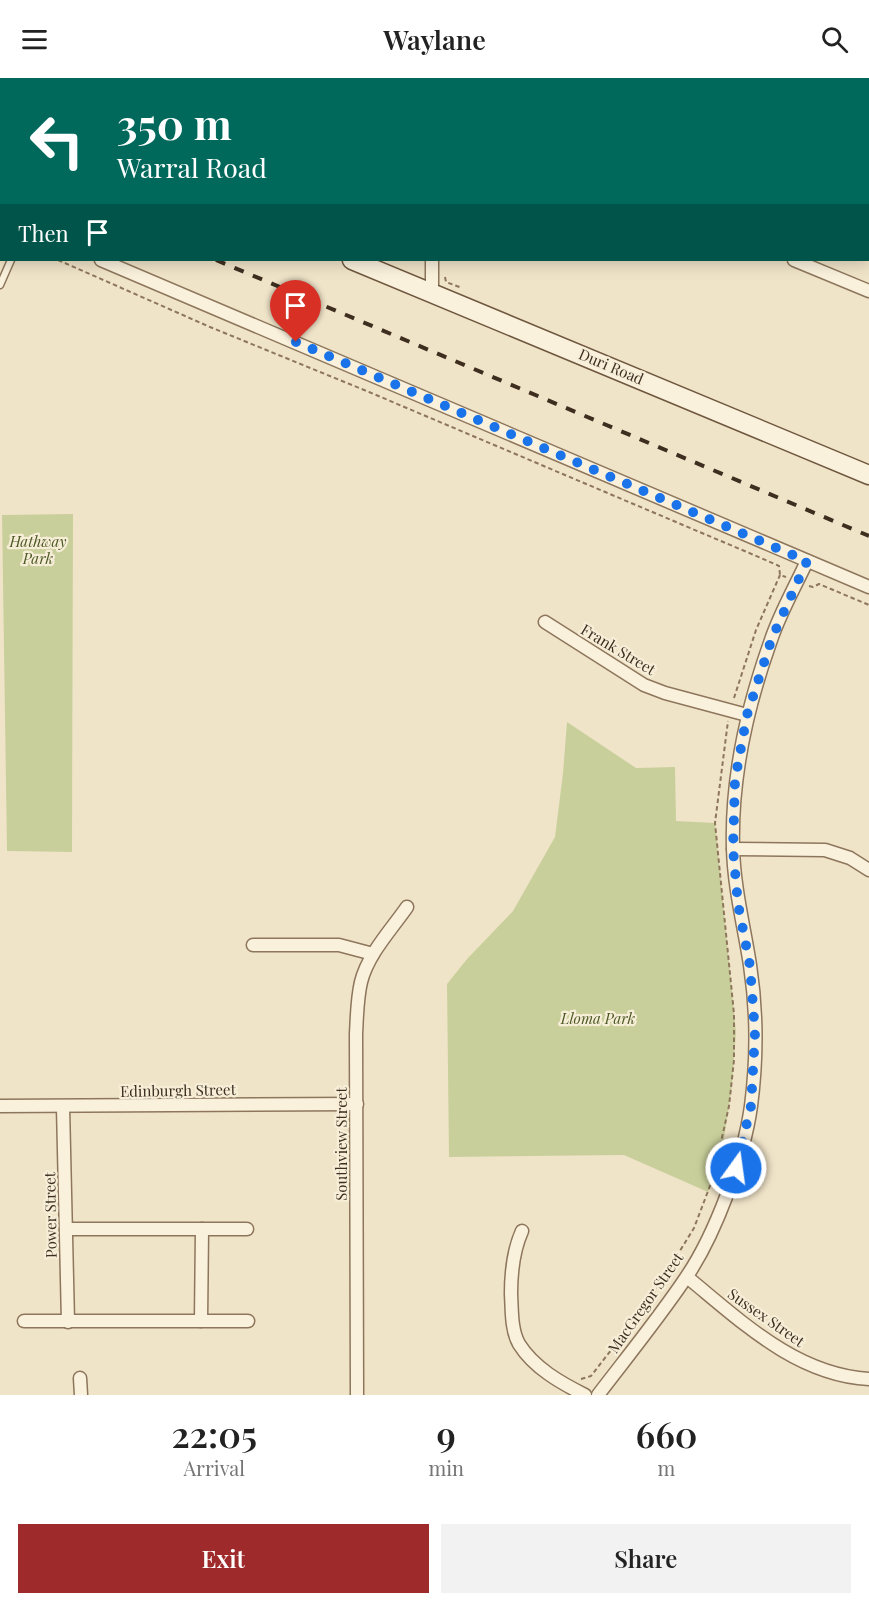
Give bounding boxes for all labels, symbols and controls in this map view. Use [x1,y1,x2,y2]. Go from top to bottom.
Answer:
text: Waylane [383,21,486,57]
icon: menu [18,23,51,56]
icon: search [818,23,851,56]
text: 350 m [117,95,232,151]
icon: left [18,102,96,180]
text: Warral Road [117,149,267,185]
icon: arrive [81,216,114,249]
text: Then [18,218,69,248]
pin [270,280,321,342]
icon: arrive [279,289,312,322]
street label: Duri Road [576,343,647,389]
park label: Hathway Park [8,531,67,568]
street label: Frank Street [577,619,660,680]
park label: Lloma Park [560,1008,636,1028]
street label: Edinburgh Street [120,1079,237,1101]
street label: Southview Street [331,1087,351,1201]
position arrow [704,1136,768,1200]
street label: Power Street [39,1171,61,1258]
street label: MacGregor Street [603,1248,688,1357]
street label: Sussex Street [724,1283,809,1351]
text: 22:05 [171,1409,257,1457]
text: 9 [437,1409,456,1457]
text: 660 [635,1409,698,1457]
text: Arrival [183,1454,245,1481]
text: min [428,1454,464,1481]
text: m [658,1454,675,1481]
button: Exit [18,1524,429,1593]
button: Share [441,1524,851,1593]

